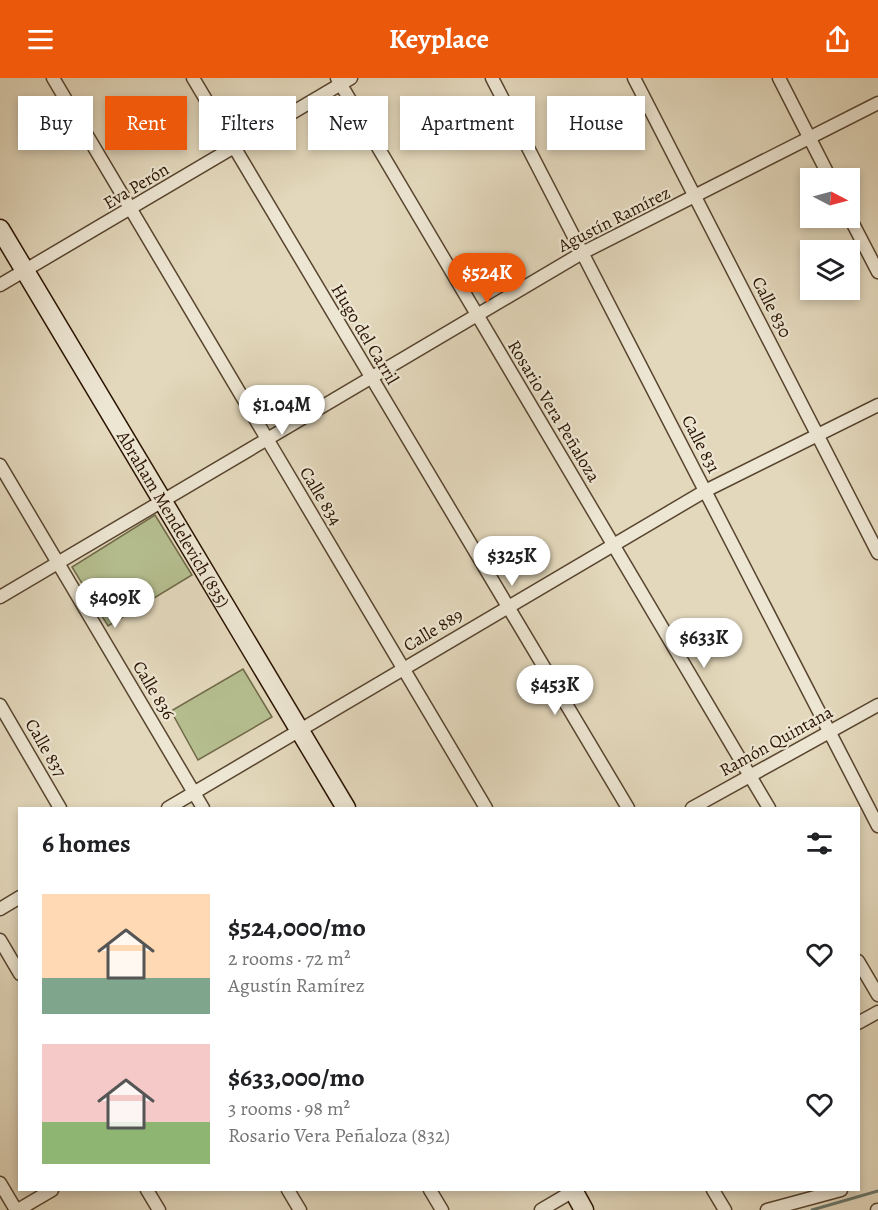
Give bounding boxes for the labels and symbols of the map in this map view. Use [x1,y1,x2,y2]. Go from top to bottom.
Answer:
street label: Eva Perón [99,157,173,215]
north arrow [800,168,860,228]
street label: Agustín Ramírez [553,180,674,258]
pin: $524K [445,253,529,304]
street label: Calle 830 [746,272,798,342]
street label: Hugo del Carril [325,279,405,389]
street label: Rosario Vera Peñaloza [502,336,606,487]
pin: $1.04M [233,385,331,436]
street label: Calle 831 [676,411,726,477]
street label: Abraham Mendelevich (835) [111,425,235,612]
street label: Calle 834 [294,462,348,530]
pin: $325K [470,536,554,587]
pin: $409K [73,578,157,629]
street label: Calle 889 [399,603,467,657]
pin: $633K [662,618,746,669]
street label: Calle 836 [127,656,181,724]
pin: $453K [513,665,597,716]
street label: Ramón Quintana [715,700,838,782]
street label: Calle 837 [20,714,73,782]

